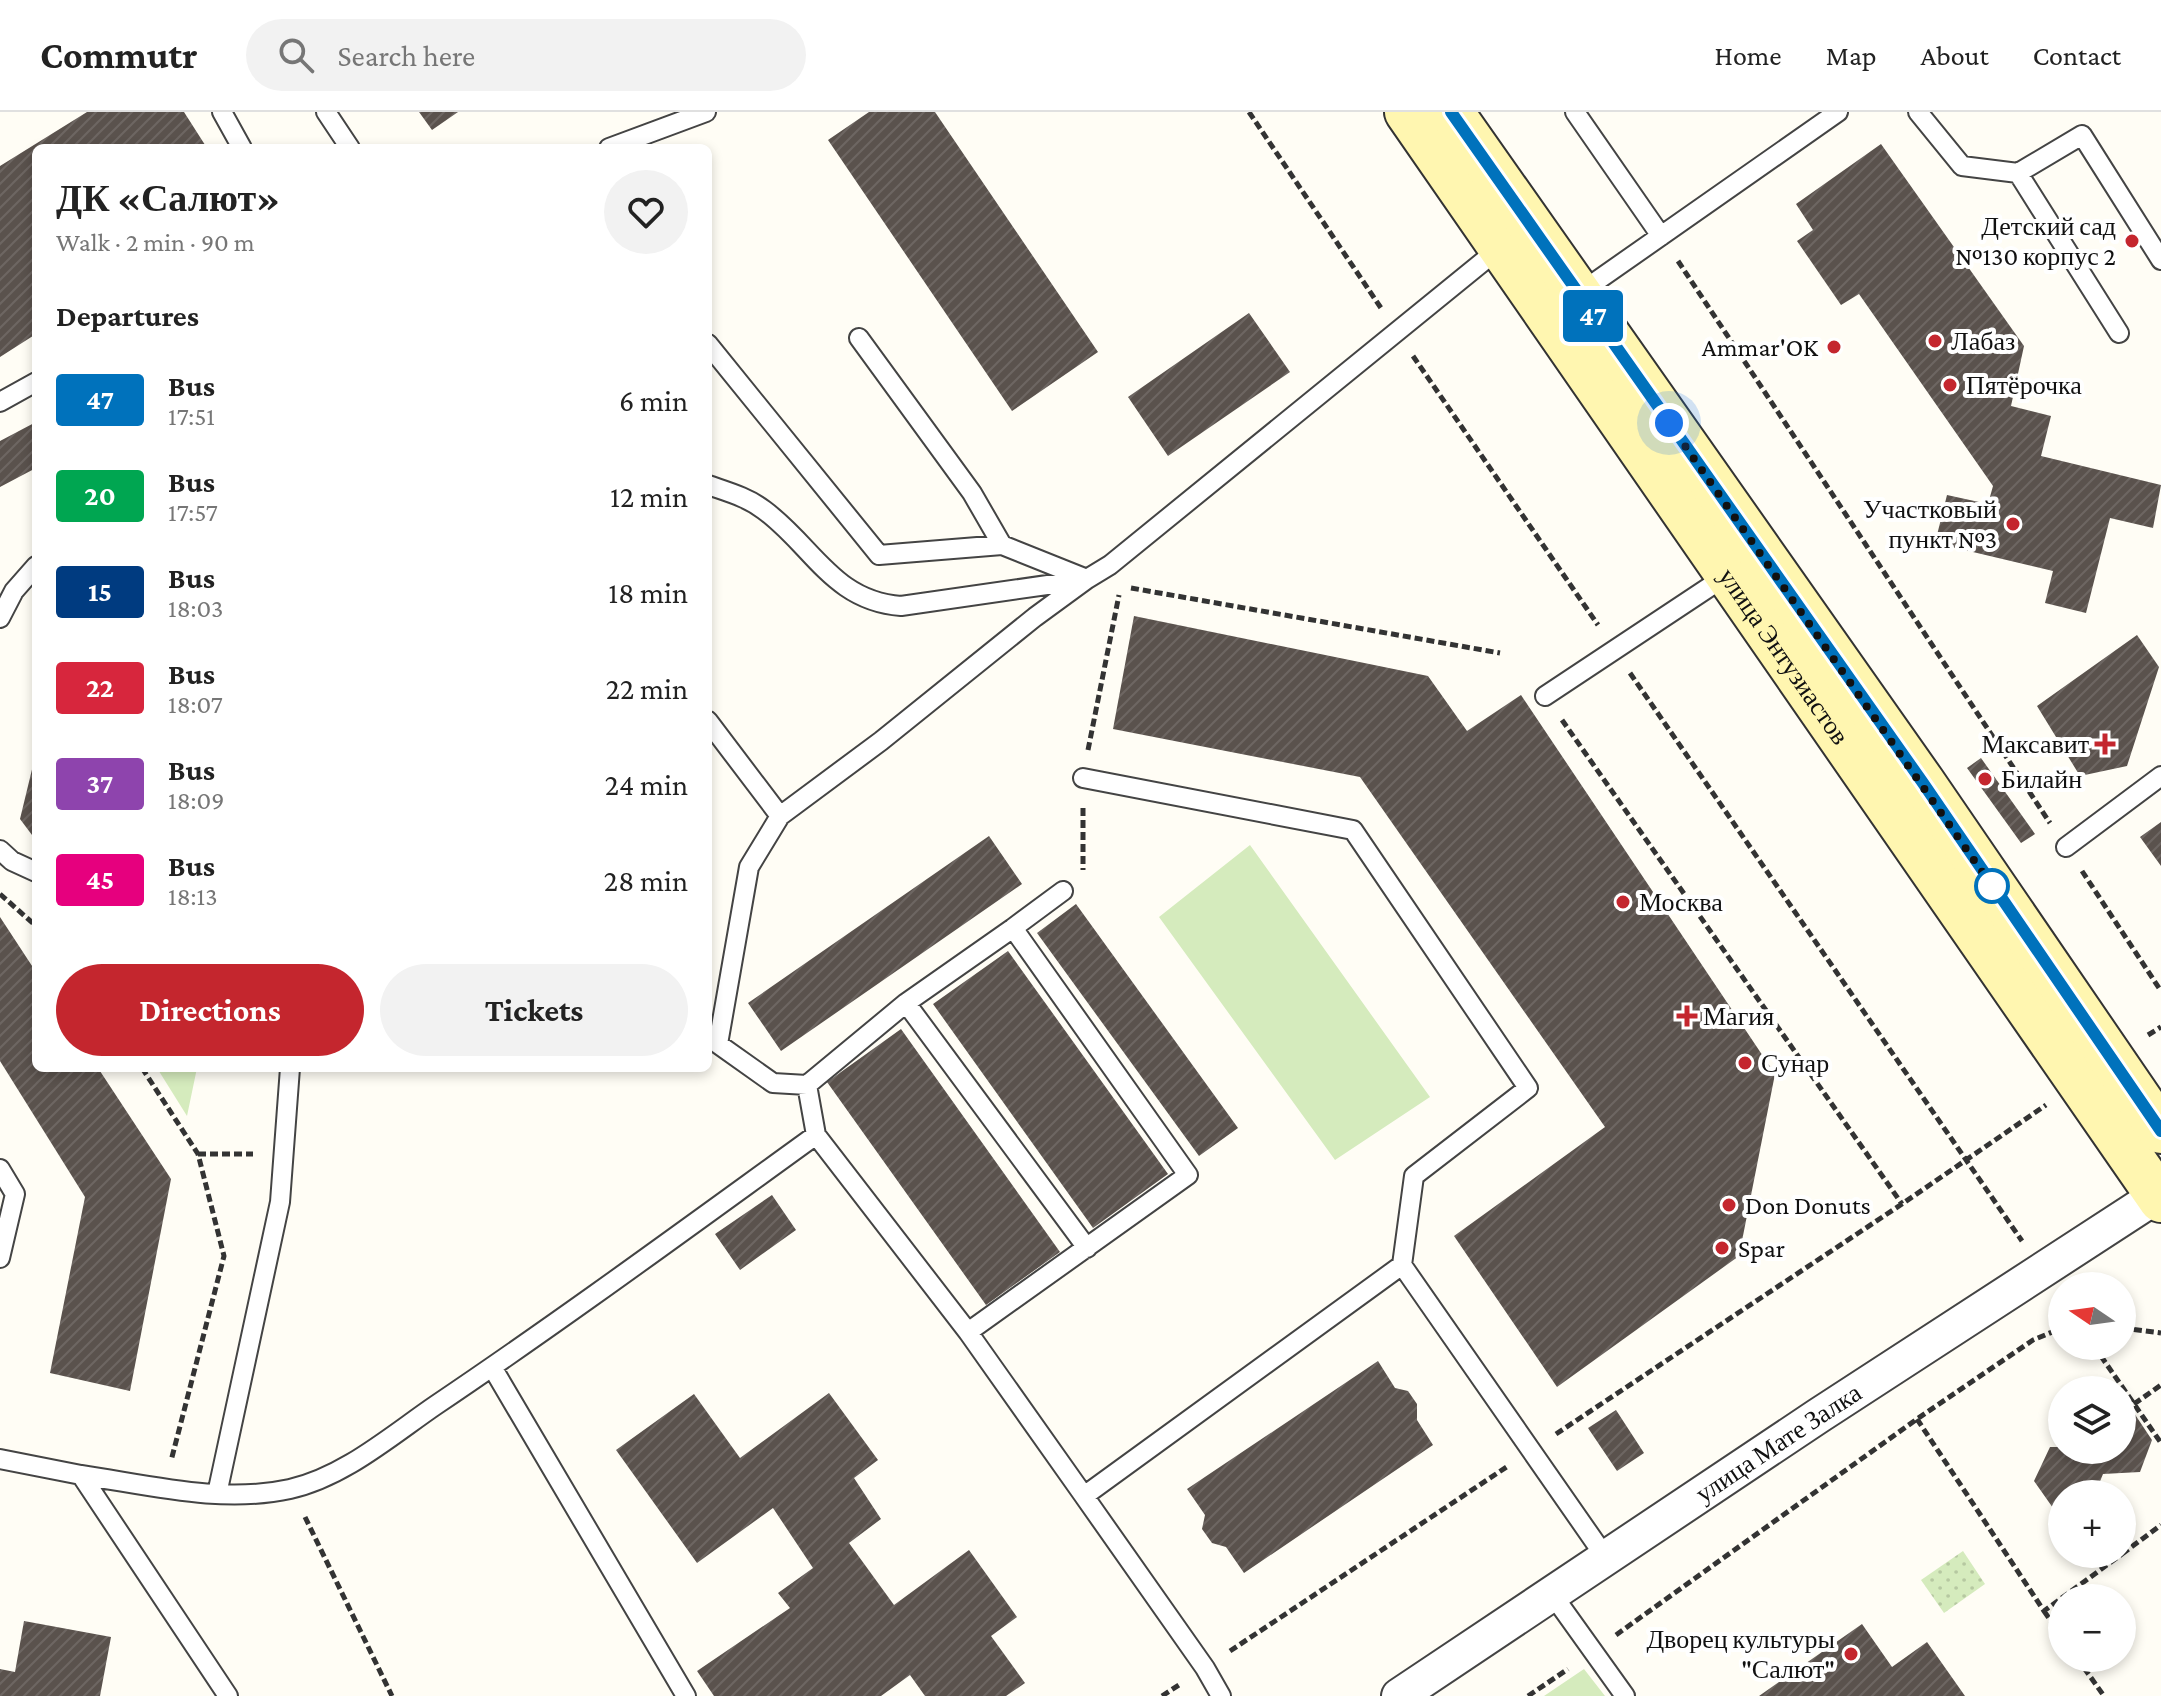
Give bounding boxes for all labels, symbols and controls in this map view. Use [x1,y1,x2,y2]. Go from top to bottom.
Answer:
search box [246,19,806,91]
icon: search [274,33,318,77]
text: Commutr [40,34,198,76]
text: Search here [338,39,475,72]
text: Home [1715,40,1782,71]
text: Map [1826,40,1877,71]
text: About [1921,40,1989,71]
text: Contact [2033,40,2121,71]
button: heart [604,170,688,254]
text: ДК «Салют» [56,177,280,219]
place label: Детский сад №130 корпус 2 [1955,212,2116,271]
text: Walk · 2 min · 90 m [56,228,255,257]
marker: Детский сад №130 корпус 2 [2123,232,2141,250]
line badge: 47 [1557,290,1629,342]
text: Departures [56,299,199,332]
text: 47 [1579,300,1607,331]
place label: Лабаз [1951,327,2015,356]
marker: Лабаз [1926,332,1944,350]
place label: Ammar'OK [1702,333,1819,362]
marker: Ammar'OK [1825,338,1843,356]
text: Bus [168,369,215,402]
place label: Пятёрочка [1966,371,2082,400]
marker: Пятёрочка [1941,376,1959,394]
text: 47 [86,384,114,415]
text: 6 min [619,384,688,417]
text: 17:51 [168,402,215,431]
your location [1649,403,1689,443]
text: Bus [168,465,215,498]
text: 20 [84,480,116,511]
text: 12 min [610,480,688,513]
place label: Участковый пункт №3 [1863,495,1997,554]
text: 17:57 [168,498,218,527]
marker: Участковый пункт №3 [2004,515,2022,533]
text: Bus [168,561,215,594]
street label: улица Энтузиастов [1713,562,1855,750]
text: 15 [88,576,112,607]
text: 18 min [608,576,688,609]
text: 18:03 [168,594,223,623]
text: Bus [168,657,215,690]
text: 22 [86,672,114,703]
text: 22 min [606,672,688,705]
text: 18:07 [168,690,223,719]
place label: Максавит [1981,730,2089,759]
marker: Максавит [2096,735,2114,753]
text: Bus [168,753,215,786]
place label: Билайн [2001,765,2082,794]
text: 37 [87,768,113,799]
text: 24 min [605,768,688,801]
marker: Билайн [1976,770,1994,788]
text: 18:09 [168,786,224,815]
text: Bus [168,849,215,882]
text: 45 [86,864,114,895]
text: 28 min [604,864,688,897]
unlabelled marker [1975,869,2009,903]
text: 18:13 [168,882,218,911]
place label: Москва [1639,888,1723,917]
marker: Москва [1614,893,1632,911]
button: Directions [56,964,364,1056]
button: Tickets [380,964,688,1056]
place label: Магия [1703,1002,1774,1031]
marker: Магия [1678,1007,1696,1025]
place label: Сунар [1761,1049,1829,1078]
marker: Сунар [1736,1054,1754,1072]
place label: Don Donuts [1745,1191,1871,1220]
marker: Don Donuts [1720,1196,1738,1214]
place label: Spar [1738,1234,1785,1263]
marker: Spar [1713,1239,1731,1257]
north arrow [2048,1272,2136,1360]
map controls [2048,1272,2136,1672]
button: layers [2048,1376,2136,1464]
street label: улица Мате Залка [1690,1377,1867,1508]
button: + [2048,1480,2136,1568]
button: − [2048,1584,2136,1672]
place label: Дворец культуры "Салют" [1646,1625,1835,1684]
marker: Дворец культуры "Салют" [1842,1645,1860,1663]

